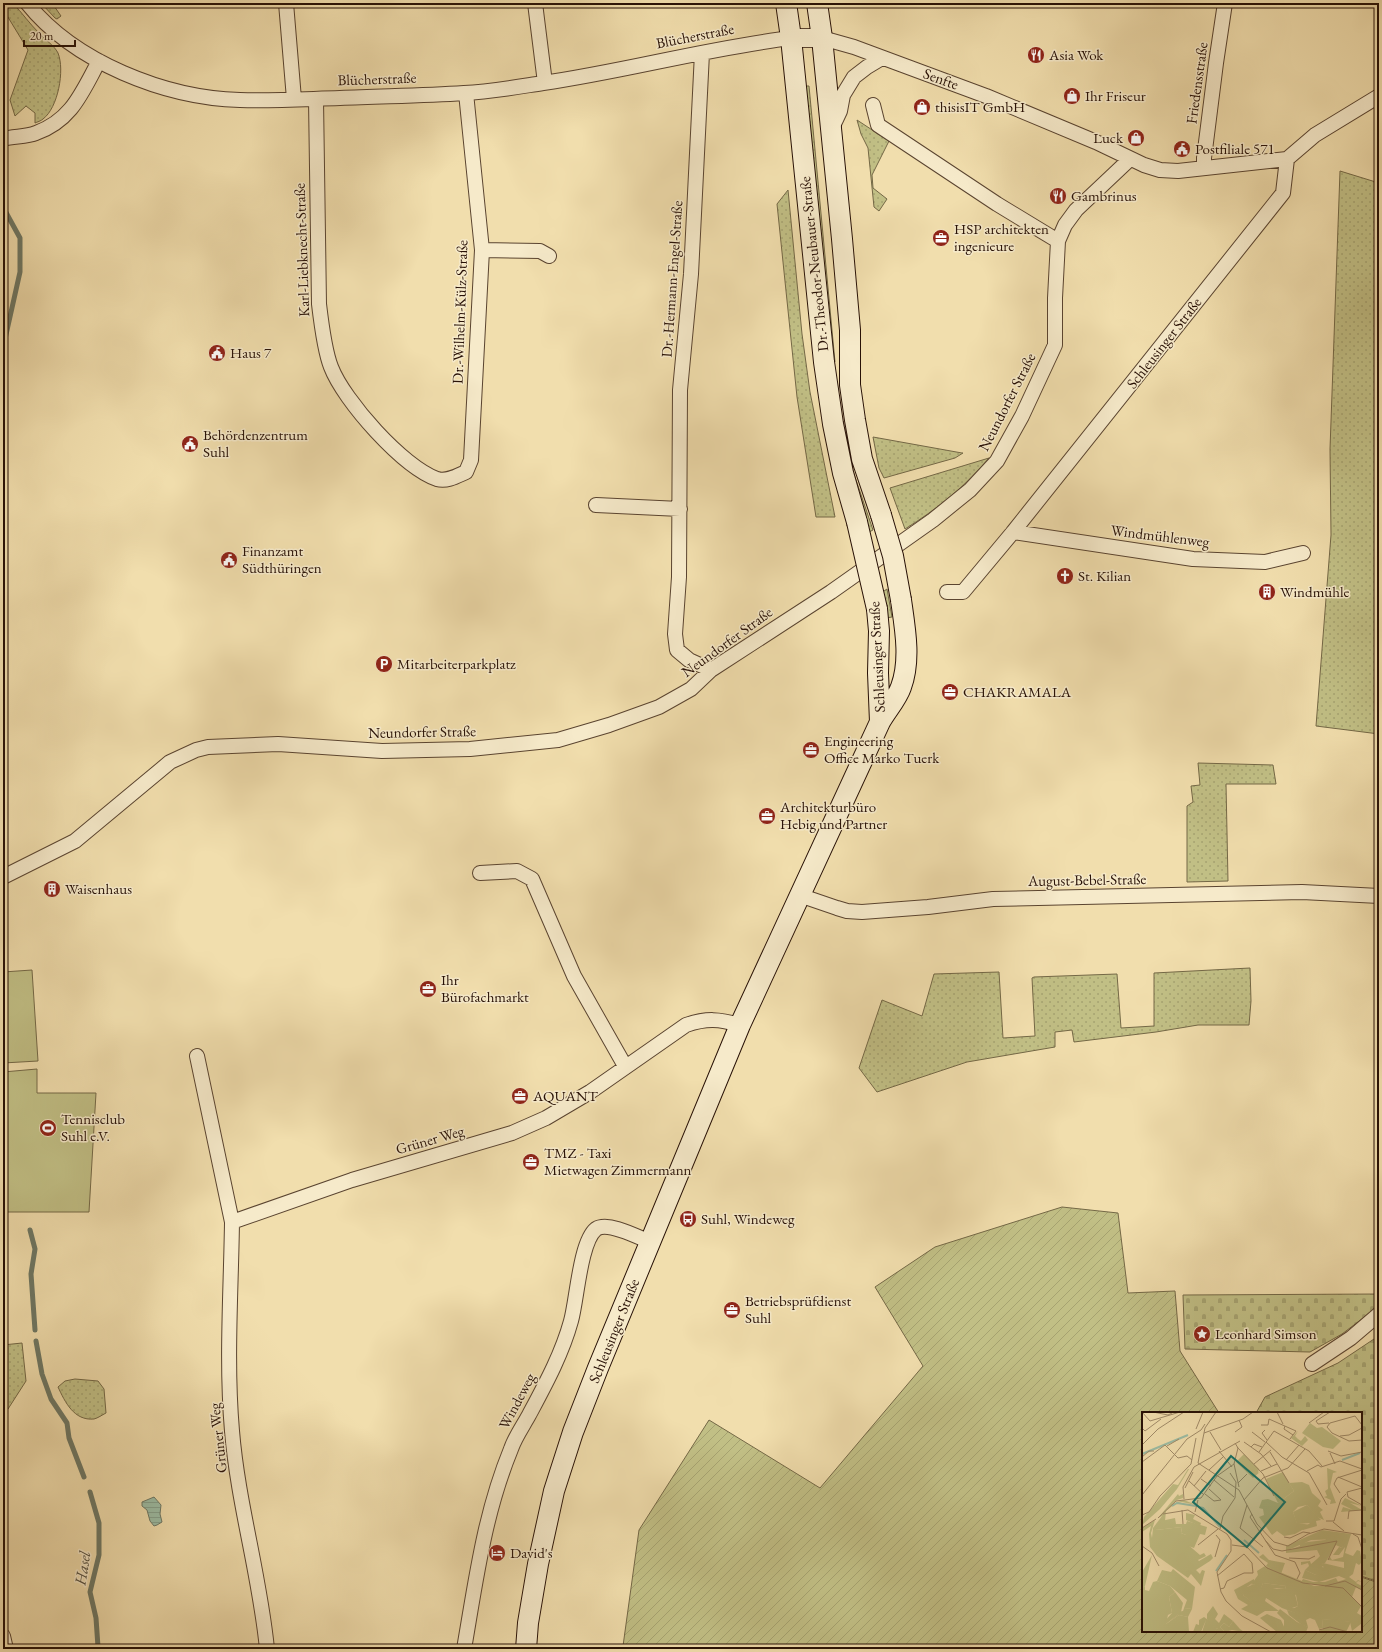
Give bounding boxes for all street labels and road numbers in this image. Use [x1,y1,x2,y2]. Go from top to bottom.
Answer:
street label: Blücherstraße [654,19,736,52]
street label: Friedensstraße [1181,41,1212,125]
street label: Senfte [921,63,962,94]
street label: Blücherstraße [337,68,417,89]
street label: Dr.-Theodor-Neubauer-Straße [795,175,832,353]
street label: Karl-Liebknecht-Straße [290,183,313,317]
street label: Dr.-Hermann-Engel-Straße [657,200,686,358]
street label: Dr.-Wilhelm-Külz-Straße [447,240,472,384]
street label: Schleusinger Straße [1122,293,1205,392]
street label: Neundorfer Straße [974,349,1040,454]
street label: Windmühlenweg [1110,520,1211,551]
street label: Schleusinger Straße [864,601,889,713]
street label: Neundorfer Straße [677,602,776,681]
street label: Neundorfer Straße [368,721,476,742]
street label: August-Bebel-Straße [1027,869,1146,890]
street label: Grüner Weg [393,1121,467,1158]
street label: Schleusinger Straße [584,1276,643,1386]
street label: Windeweg [494,1369,539,1432]
street label: Grüner Weg [204,1402,231,1474]

